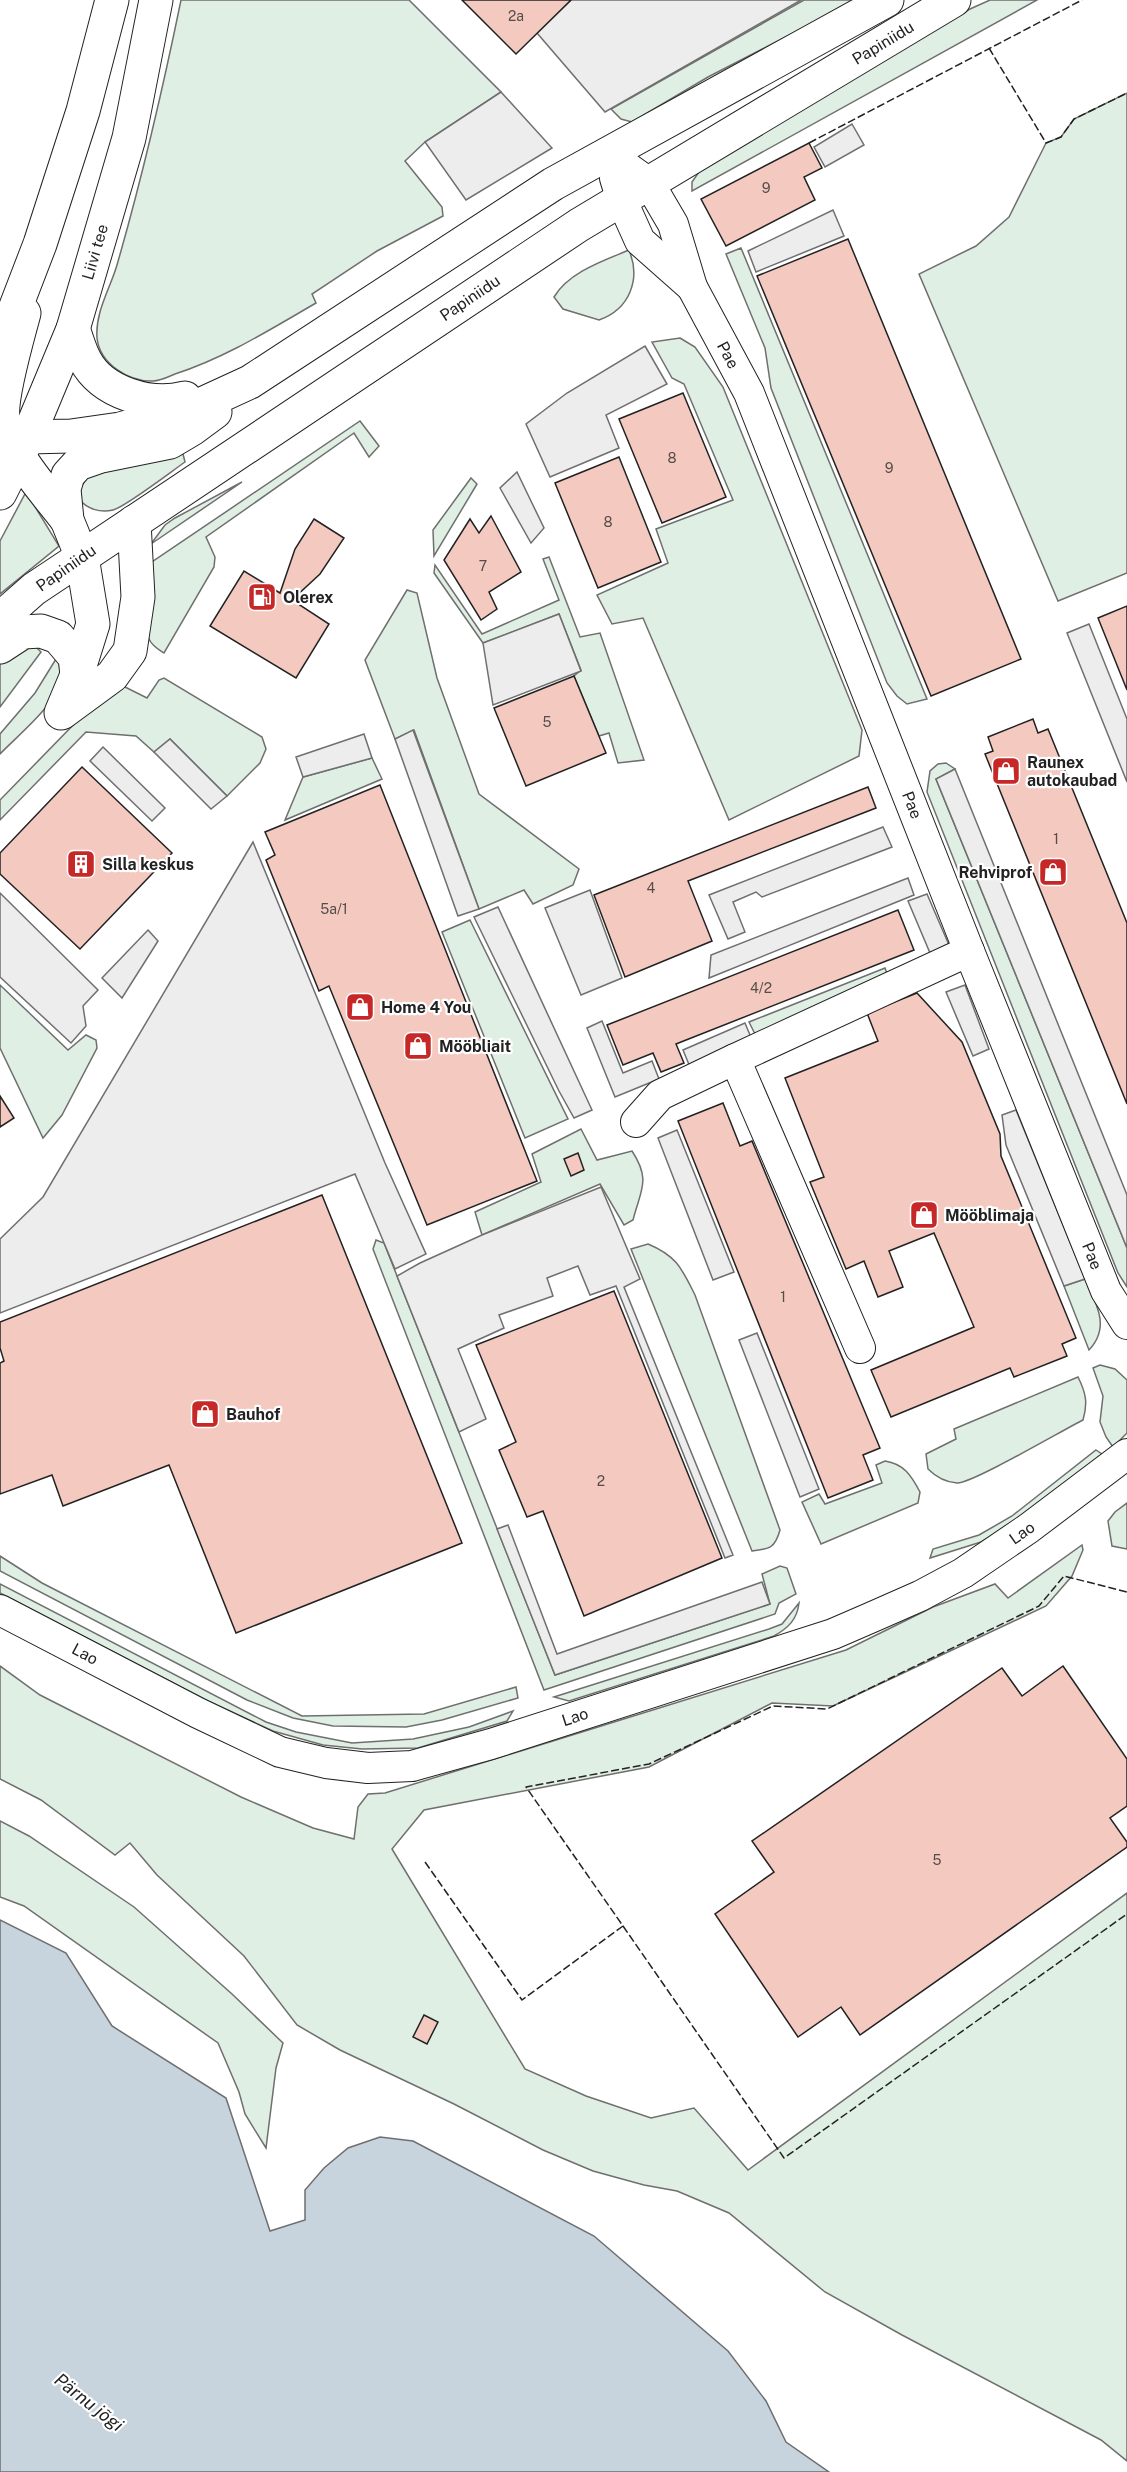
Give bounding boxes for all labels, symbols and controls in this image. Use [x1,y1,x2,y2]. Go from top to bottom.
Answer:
house number: 2a [508,8,524,24]
street label: Papiniidu [849,17,917,69]
house number: 9 [762,180,771,196]
street label: Liivi tee [78,222,112,282]
street label: Papiniidu [436,271,504,325]
street label: Pae [713,338,743,372]
house number: 8 [667,450,677,466]
house number: 9 [885,460,894,476]
house number: 8 [603,514,613,530]
street label: Papiniidu [32,541,100,595]
house number: 7 [479,558,487,574]
fuel station icon: Olerex [246,581,278,613]
place label: Olerex [283,588,334,607]
house number: 5 [543,714,552,730]
place label: Raunex autokaubad [1027,753,1117,790]
shop icon: Raunex autokaubad [990,755,1022,787]
street label: Pae [898,789,926,821]
house number: 1 [1053,831,1059,847]
building icon: Silla keskus [65,848,97,880]
place label: Silla keskus [102,855,194,874]
shop icon: Rehviprof [1037,856,1069,888]
place label: Rehviprof [958,863,1033,882]
house number: 4 [647,880,656,896]
house number: 5a/1 [320,901,348,917]
house number: 4/2 [750,980,772,996]
shop icon: Home 4 You [344,991,376,1023]
place label: Home 4 You [381,998,471,1017]
shop icon: Mööbliait [402,1030,434,1062]
place label: Mööbliait [439,1037,511,1056]
shop icon: Mööblimaja [908,1199,940,1231]
place label: Mööblimaja [945,1206,1034,1225]
street label: Pae [1078,1239,1106,1273]
house number: 1 [780,1289,786,1305]
shop icon: Bauhof [189,1398,221,1430]
place label: Bauhof [226,1405,281,1424]
house number: 2 [597,1473,605,1489]
street label: Lao [1006,1518,1038,1548]
street label: Lao [69,1639,101,1669]
street label: Lao [559,1704,591,1730]
house number: 5 [933,1852,942,1868]
water label: Pärnu jõgi [50,2369,128,2436]

